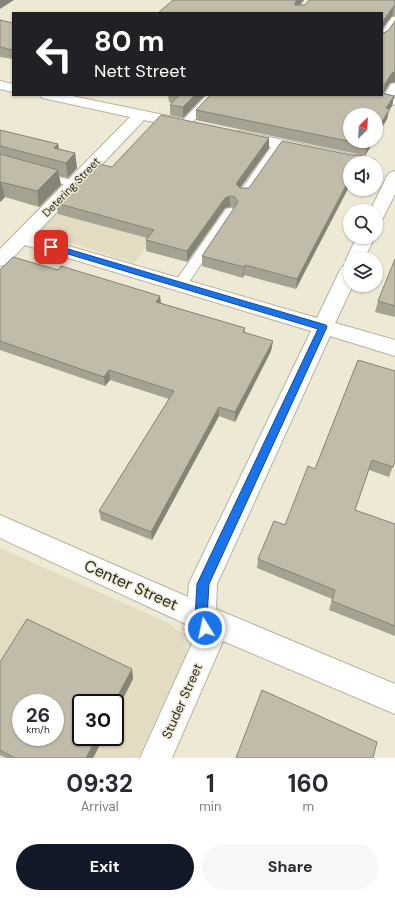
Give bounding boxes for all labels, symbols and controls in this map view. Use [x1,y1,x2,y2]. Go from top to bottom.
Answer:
text: 80 m [94,23,164,60]
icon: left [28,28,80,80]
text: Nett Street [94,59,186,83]
north arrow [343,108,383,148]
map controls [343,108,383,292]
street label: Detering Street [39,154,103,220]
button: sound [343,156,383,196]
button: search [343,204,383,244]
pin [34,230,68,264]
icon: arrive [40,236,62,258]
button: layers [343,252,383,292]
street label: Center Street [81,555,181,615]
position arrow [184,607,226,649]
street label: Studer Street [158,661,206,741]
speed limit sign: 30 [72,694,124,746]
text: 26 [26,702,50,728]
text: km/h [26,723,50,736]
text: 09:32 [66,768,133,799]
text: 1 [206,768,215,799]
text: 160 [288,768,329,799]
text: Arrival [81,798,119,815]
text: min [199,798,221,815]
text: m [302,798,314,815]
button: Exit [16,844,194,890]
button: Share [202,844,379,890]

